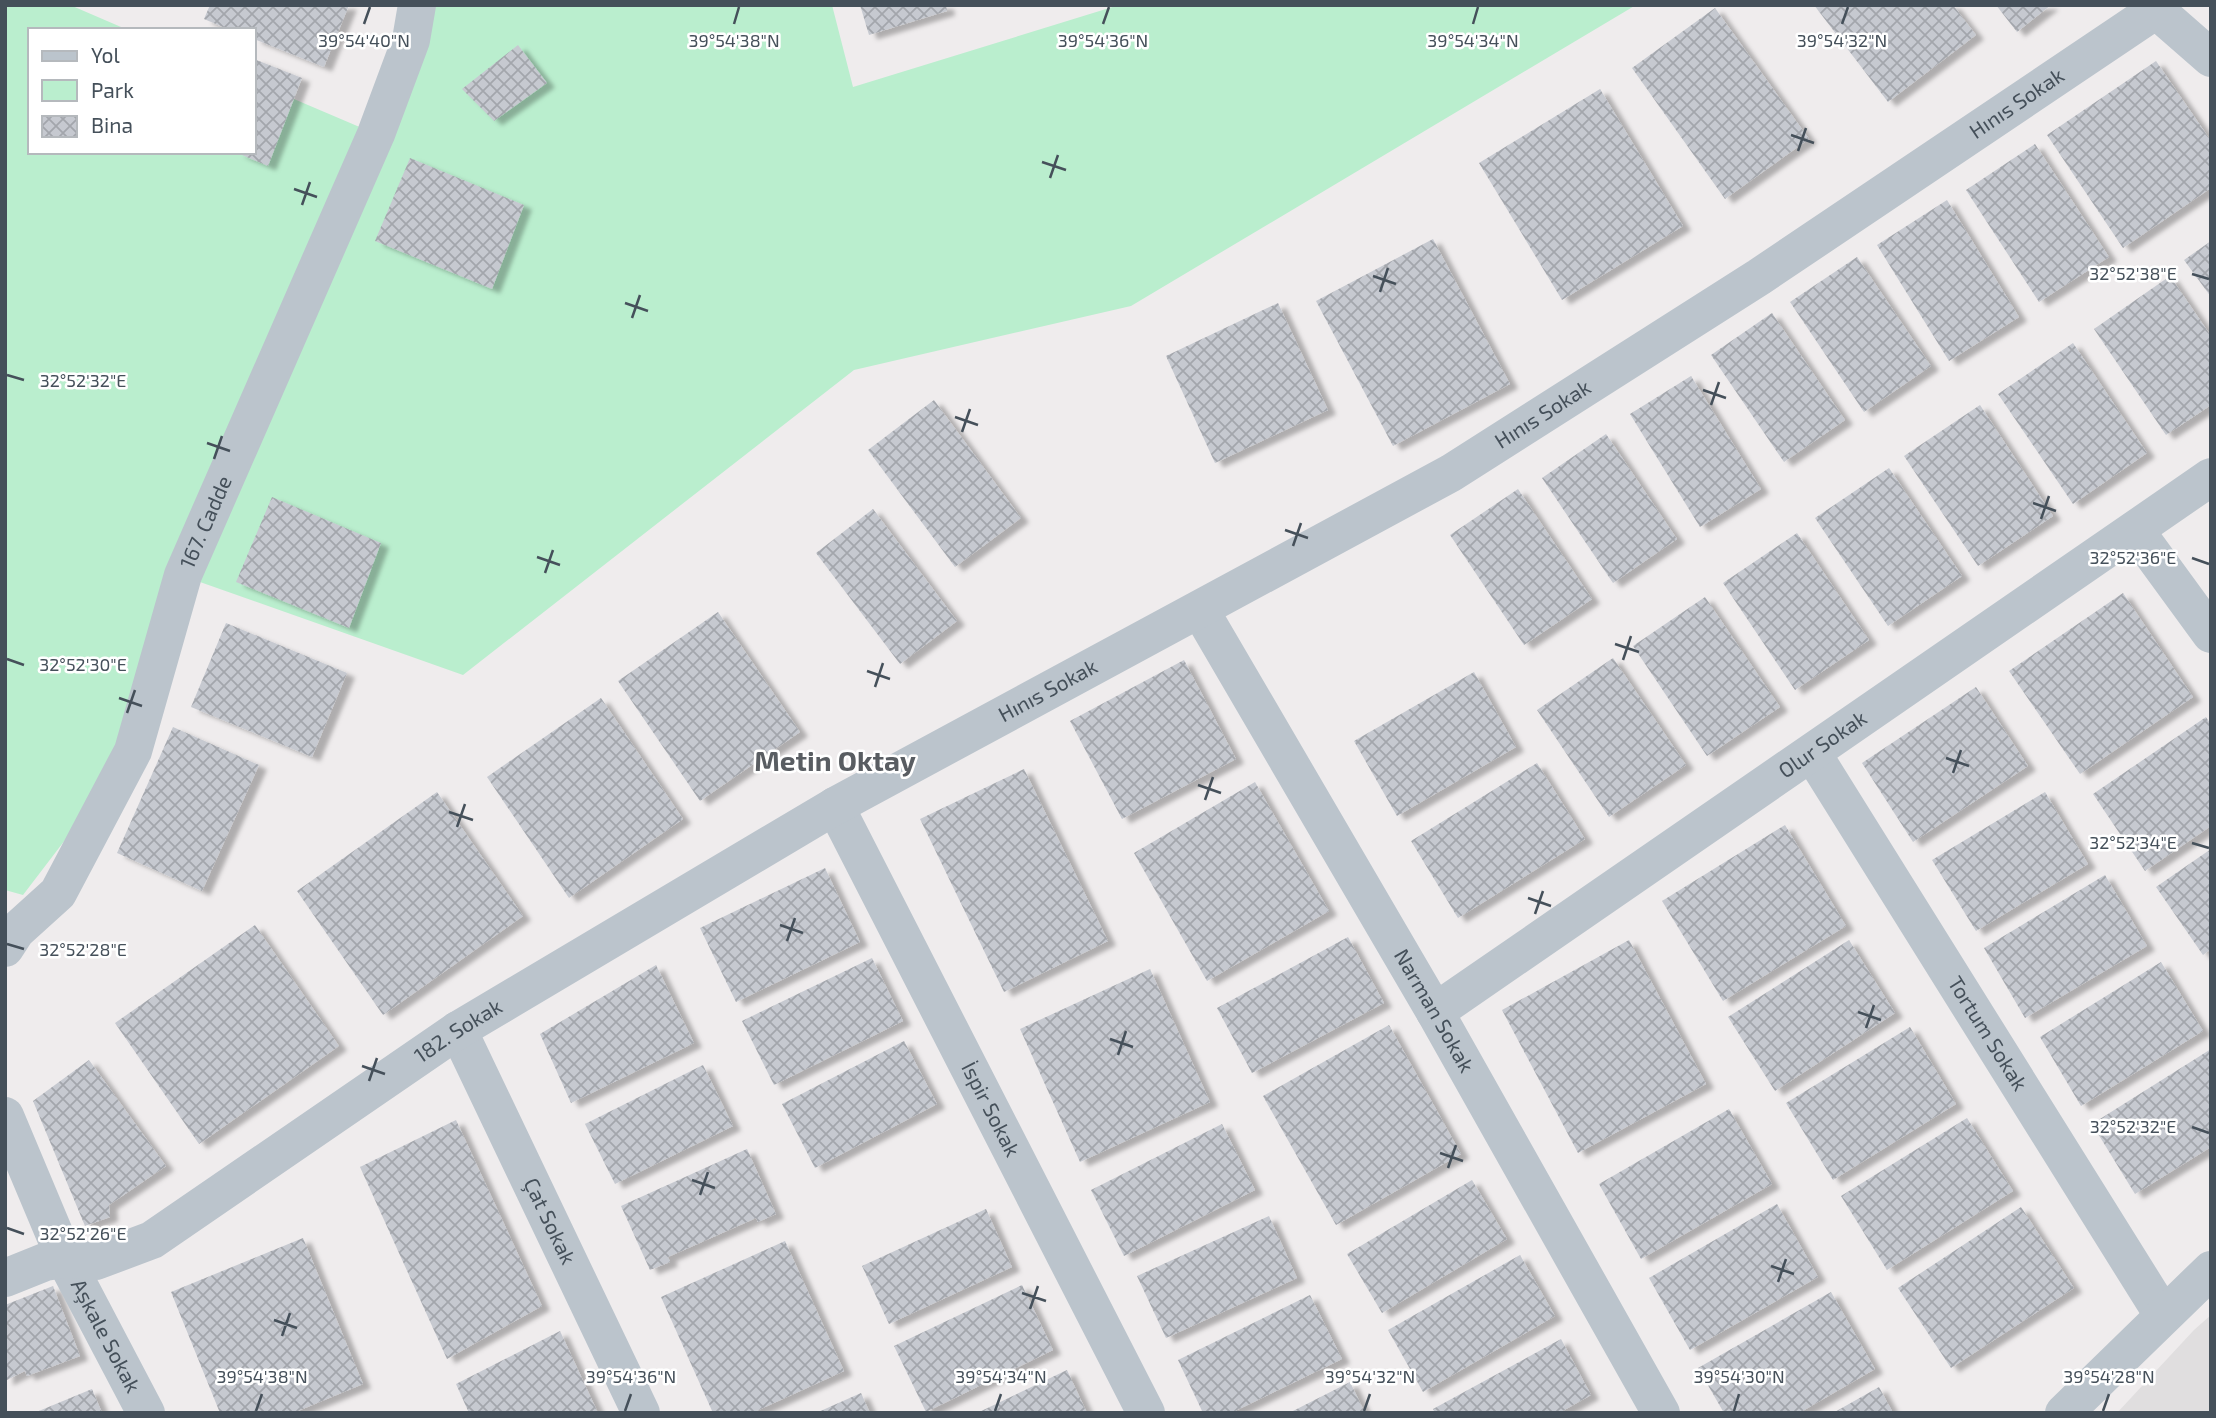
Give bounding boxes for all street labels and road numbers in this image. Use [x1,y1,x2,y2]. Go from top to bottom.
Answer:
street label: Hınıs Sokak [1964,61,2068,143]
street label: Hınıs Sokak [1490,373,1595,453]
street label: 167. Cadde [173,472,236,572]
street label: Hınıs Sokak [994,653,1101,726]
street label: Olur Sokak [1773,704,1871,783]
street label: Narman Sokak [1390,944,1480,1076]
street label: Tortum Sokak [1944,971,2034,1095]
street label: 182. Sokak [409,993,506,1067]
street label: İspir Sokak [957,1057,1027,1161]
street label: Çat Sokak [518,1173,582,1268]
street label: Aşkale Sokak [67,1274,147,1397]

